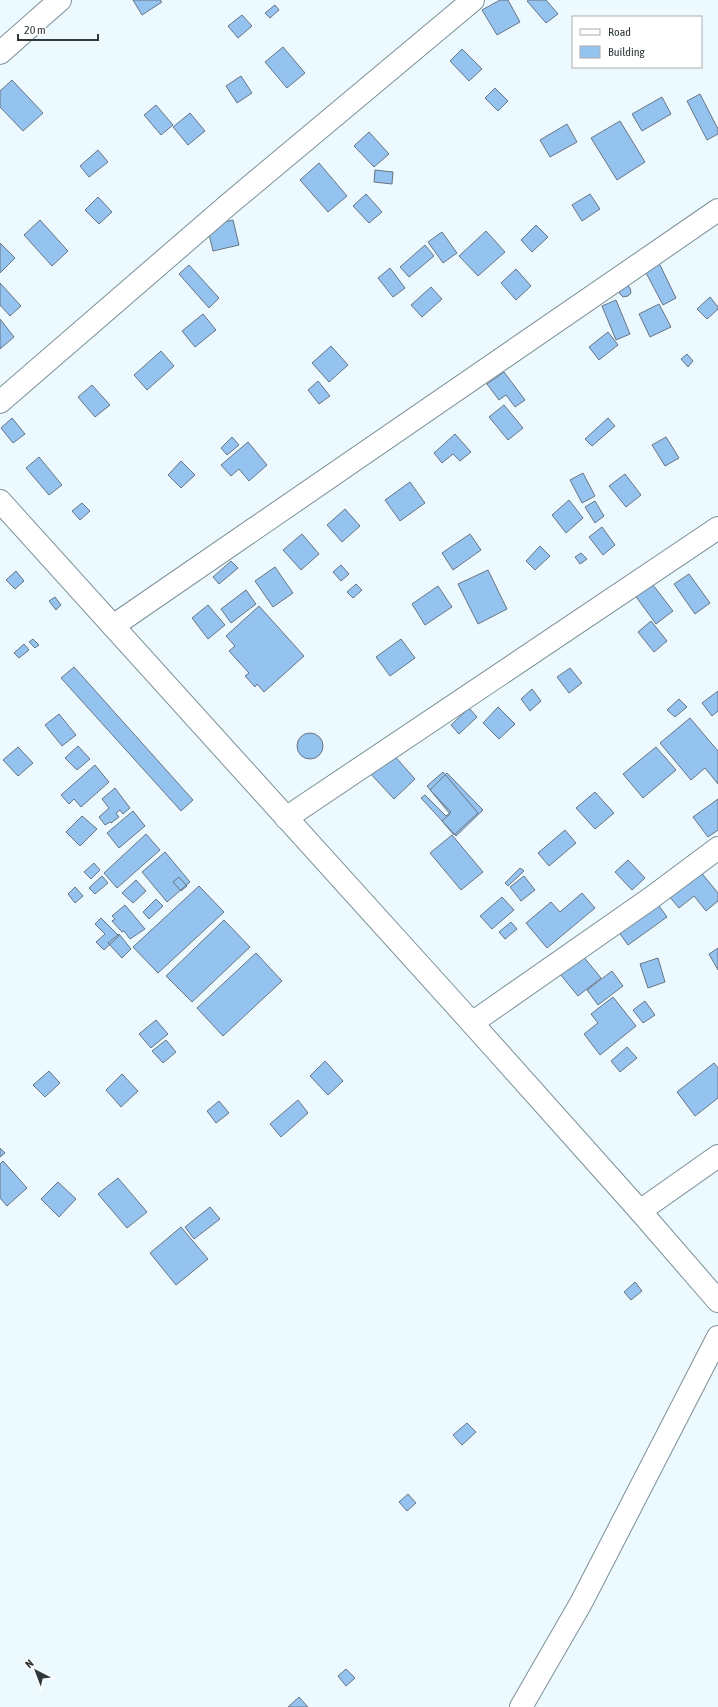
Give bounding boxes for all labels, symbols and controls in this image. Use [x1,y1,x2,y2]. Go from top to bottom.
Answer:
scale bar [18,16,98,42]
legend [572,16,702,68]
text: 20 m [24,23,46,37]
text: Road [608,25,631,39]
text: Building [608,45,646,59]
north arrow [16,1651,56,1691]
text: N [23,1657,36,1670]

